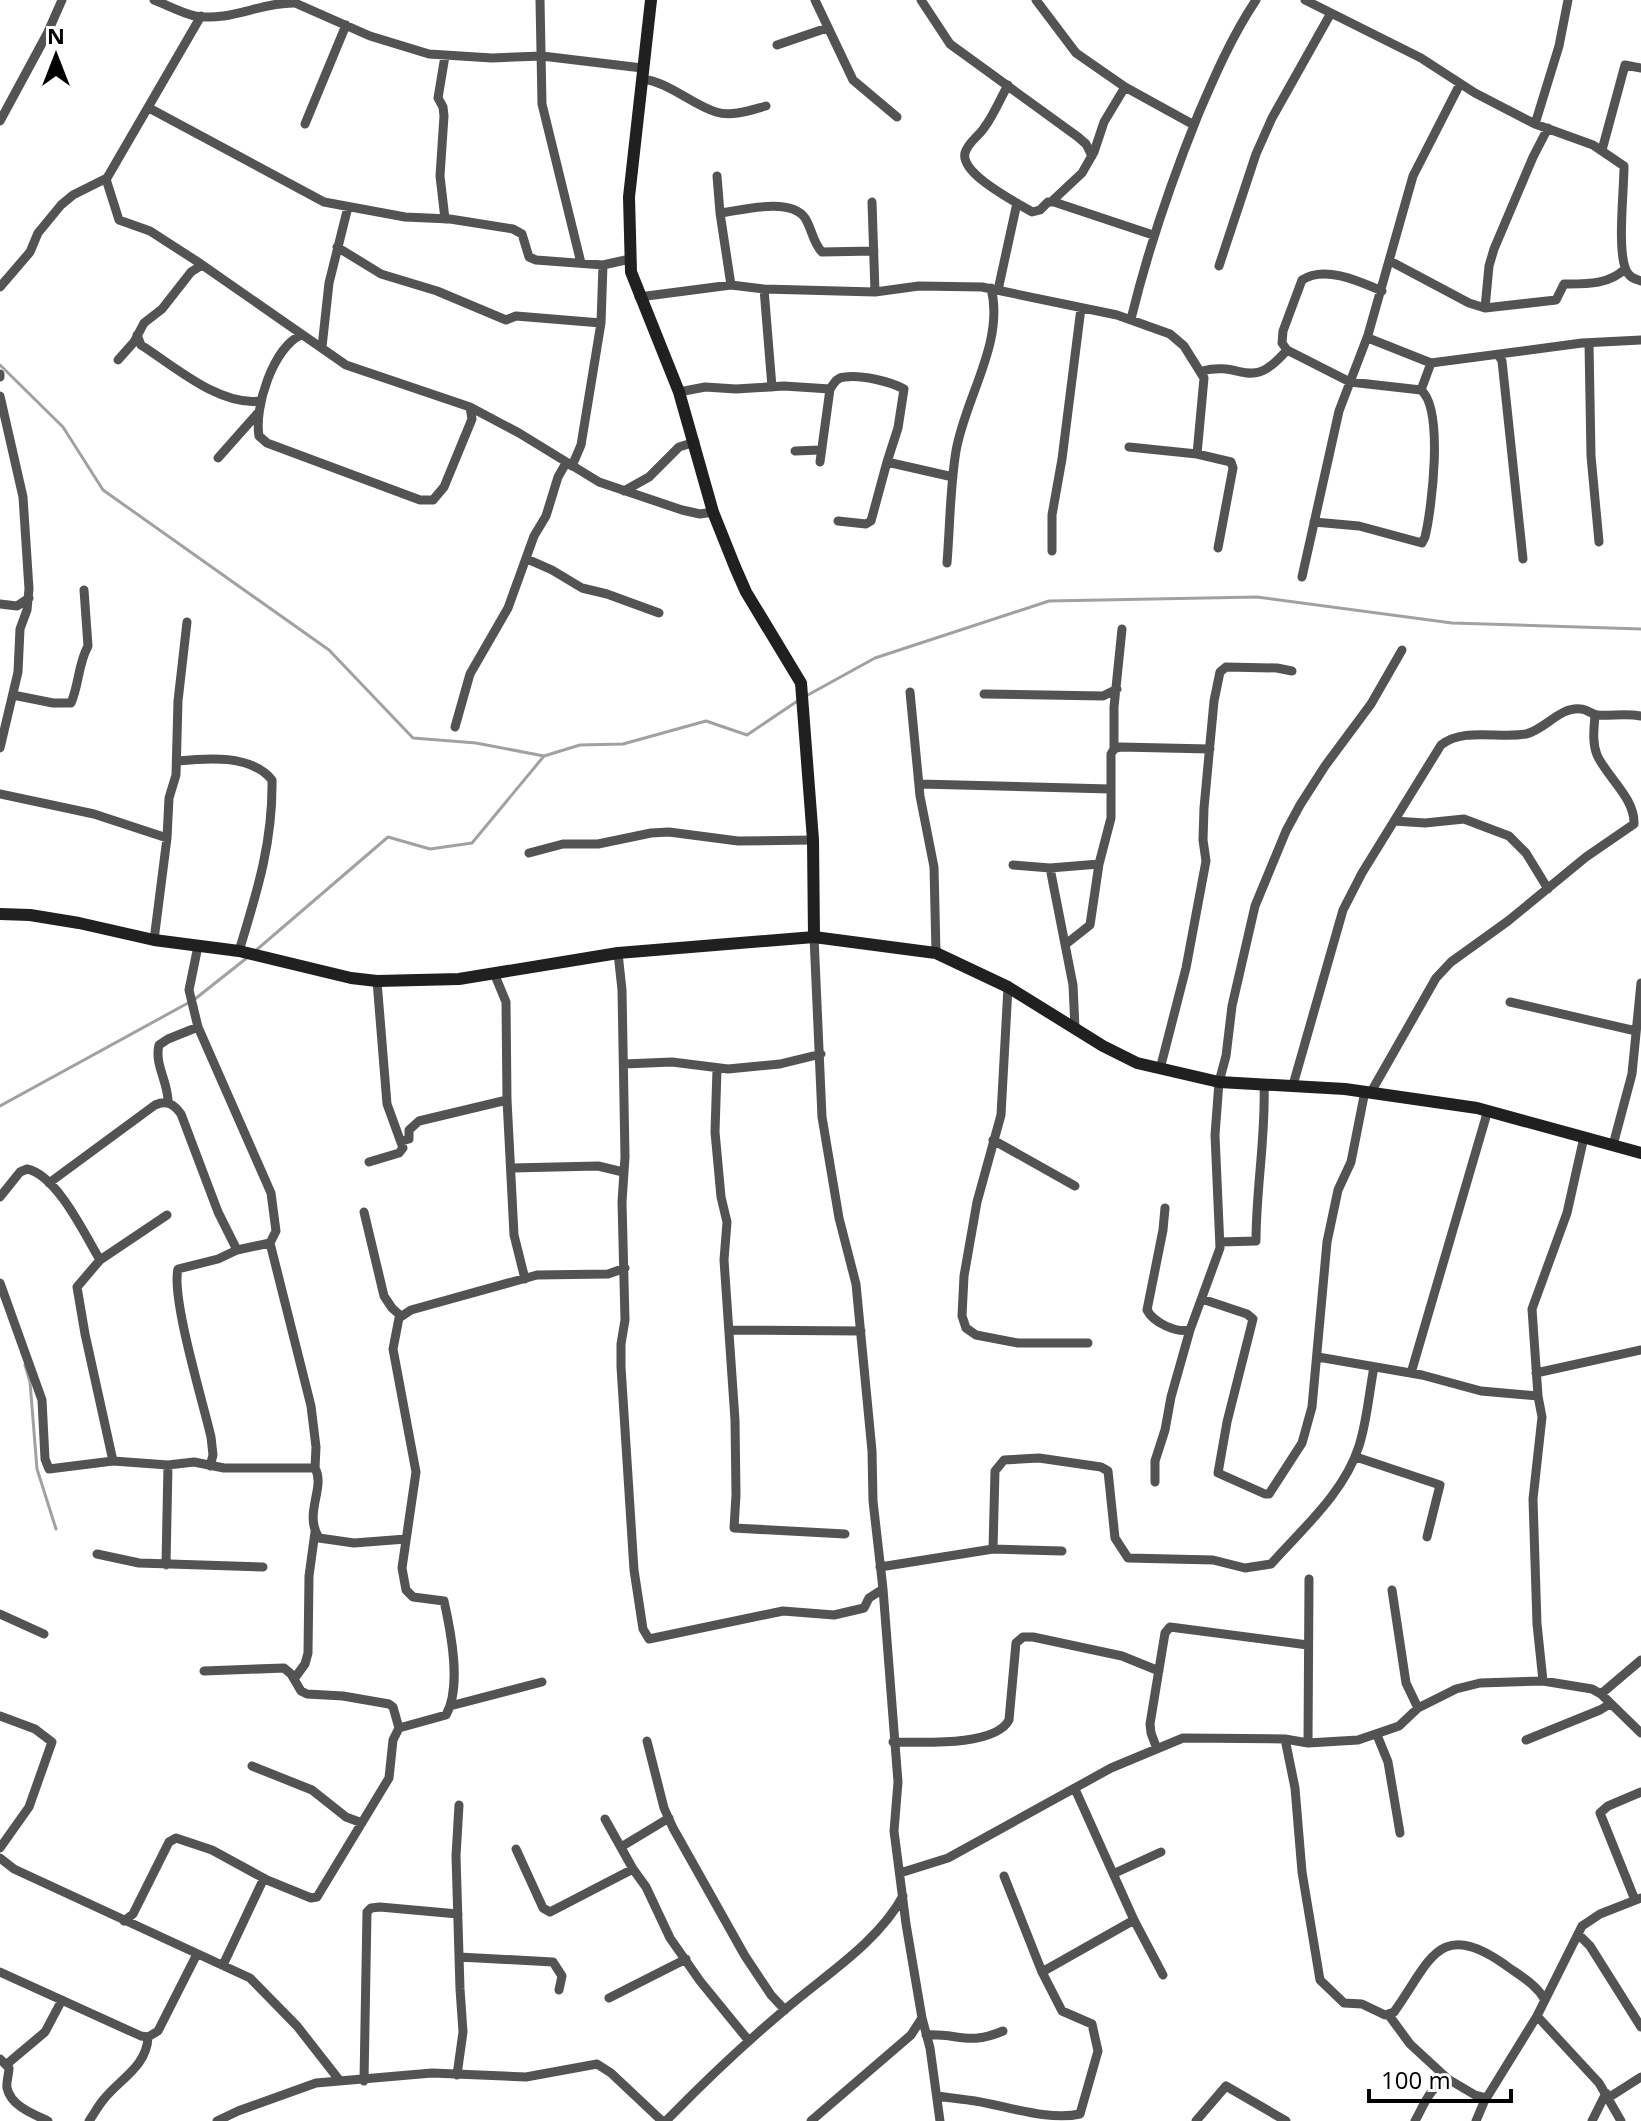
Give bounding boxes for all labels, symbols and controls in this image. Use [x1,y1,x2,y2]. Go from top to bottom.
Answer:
north arrow [16,16,96,96]
text: N [47,20,65,50]
scale bar [1369,2053,1511,2103]
text: 100 m [1381,2063,1451,2096]

